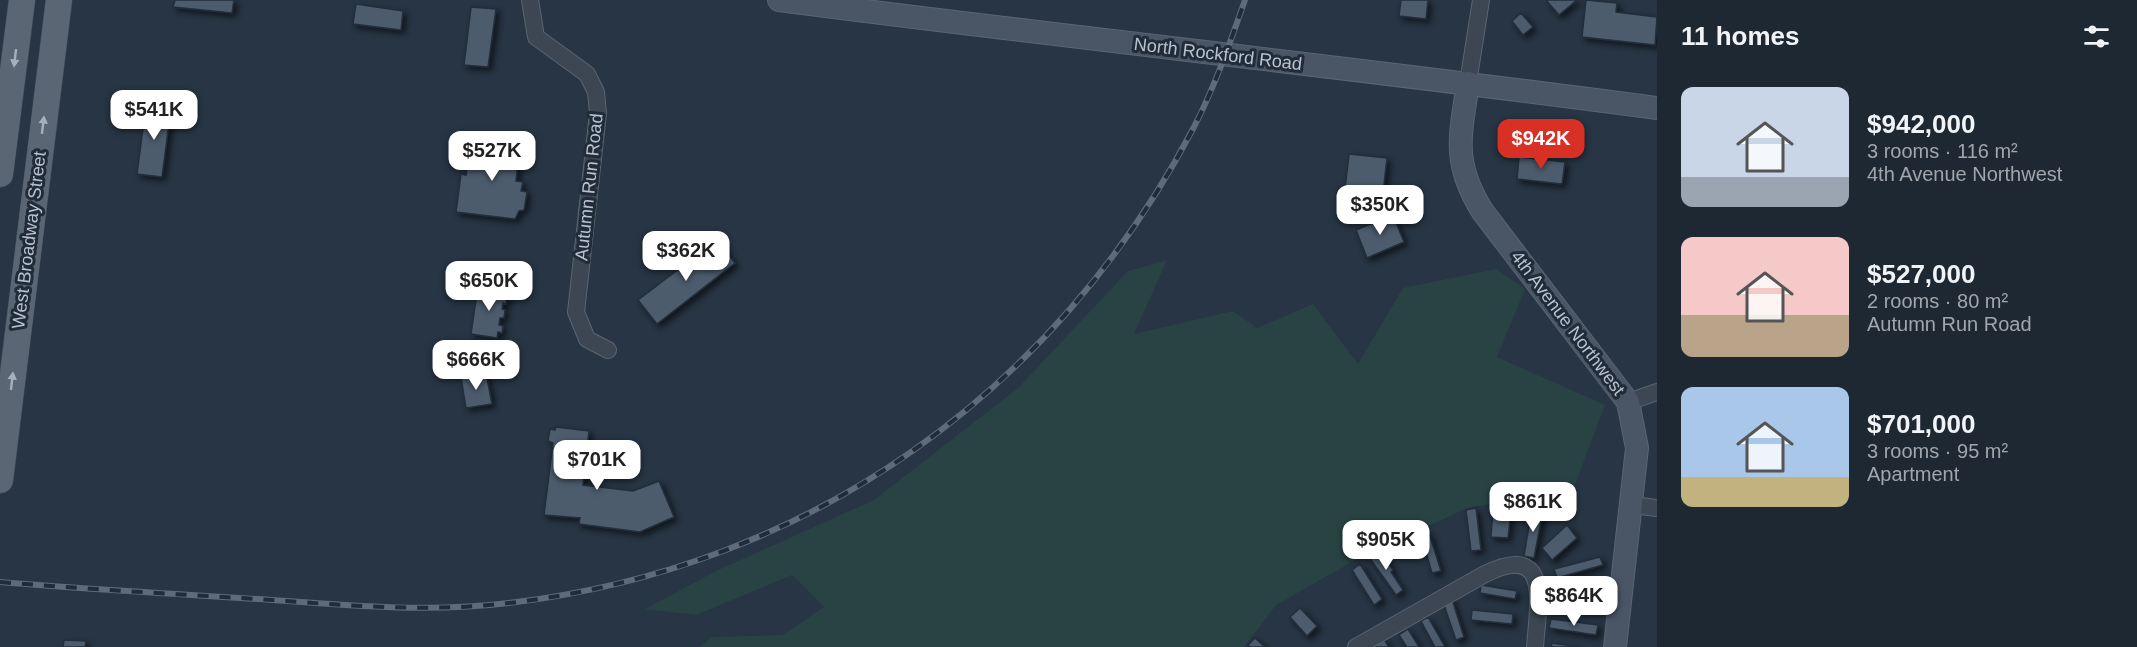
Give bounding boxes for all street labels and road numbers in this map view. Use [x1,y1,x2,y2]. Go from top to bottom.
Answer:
street label: North Rockford Road [1133,34,1303,74]
street label: Autumn Run Road [571,112,607,262]
street label: West Broadway Street [8,150,50,330]
street label: 4th Avenue Northwest [1507,247,1629,399]

